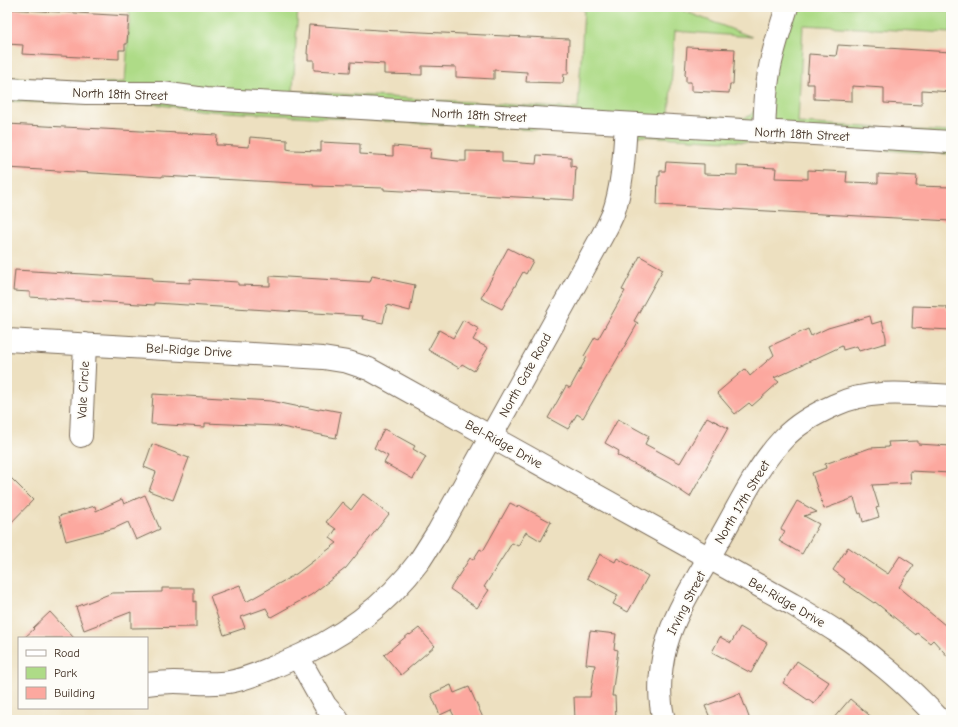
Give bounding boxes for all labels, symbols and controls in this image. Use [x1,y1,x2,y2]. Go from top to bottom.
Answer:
street label: North 18th Street [72,85,169,103]
street label: North 18th Street [431,105,528,125]
street label: North 18th Street [754,124,851,144]
street label: North Gate Road [496,330,554,420]
street label: Bel-Ridge Drive [146,340,233,360]
street label: Vale Circle [74,360,92,419]
street label: Bel-Ridge Drive [463,417,546,472]
street label: North 17th Street [711,457,773,546]
street label: Irving Street [664,567,709,637]
street label: Bel-Ridge Drive [746,574,828,630]
legend [18,637,148,709]
text: Road [54,646,80,660]
text: Park [54,666,77,680]
text: Building [54,686,95,700]

